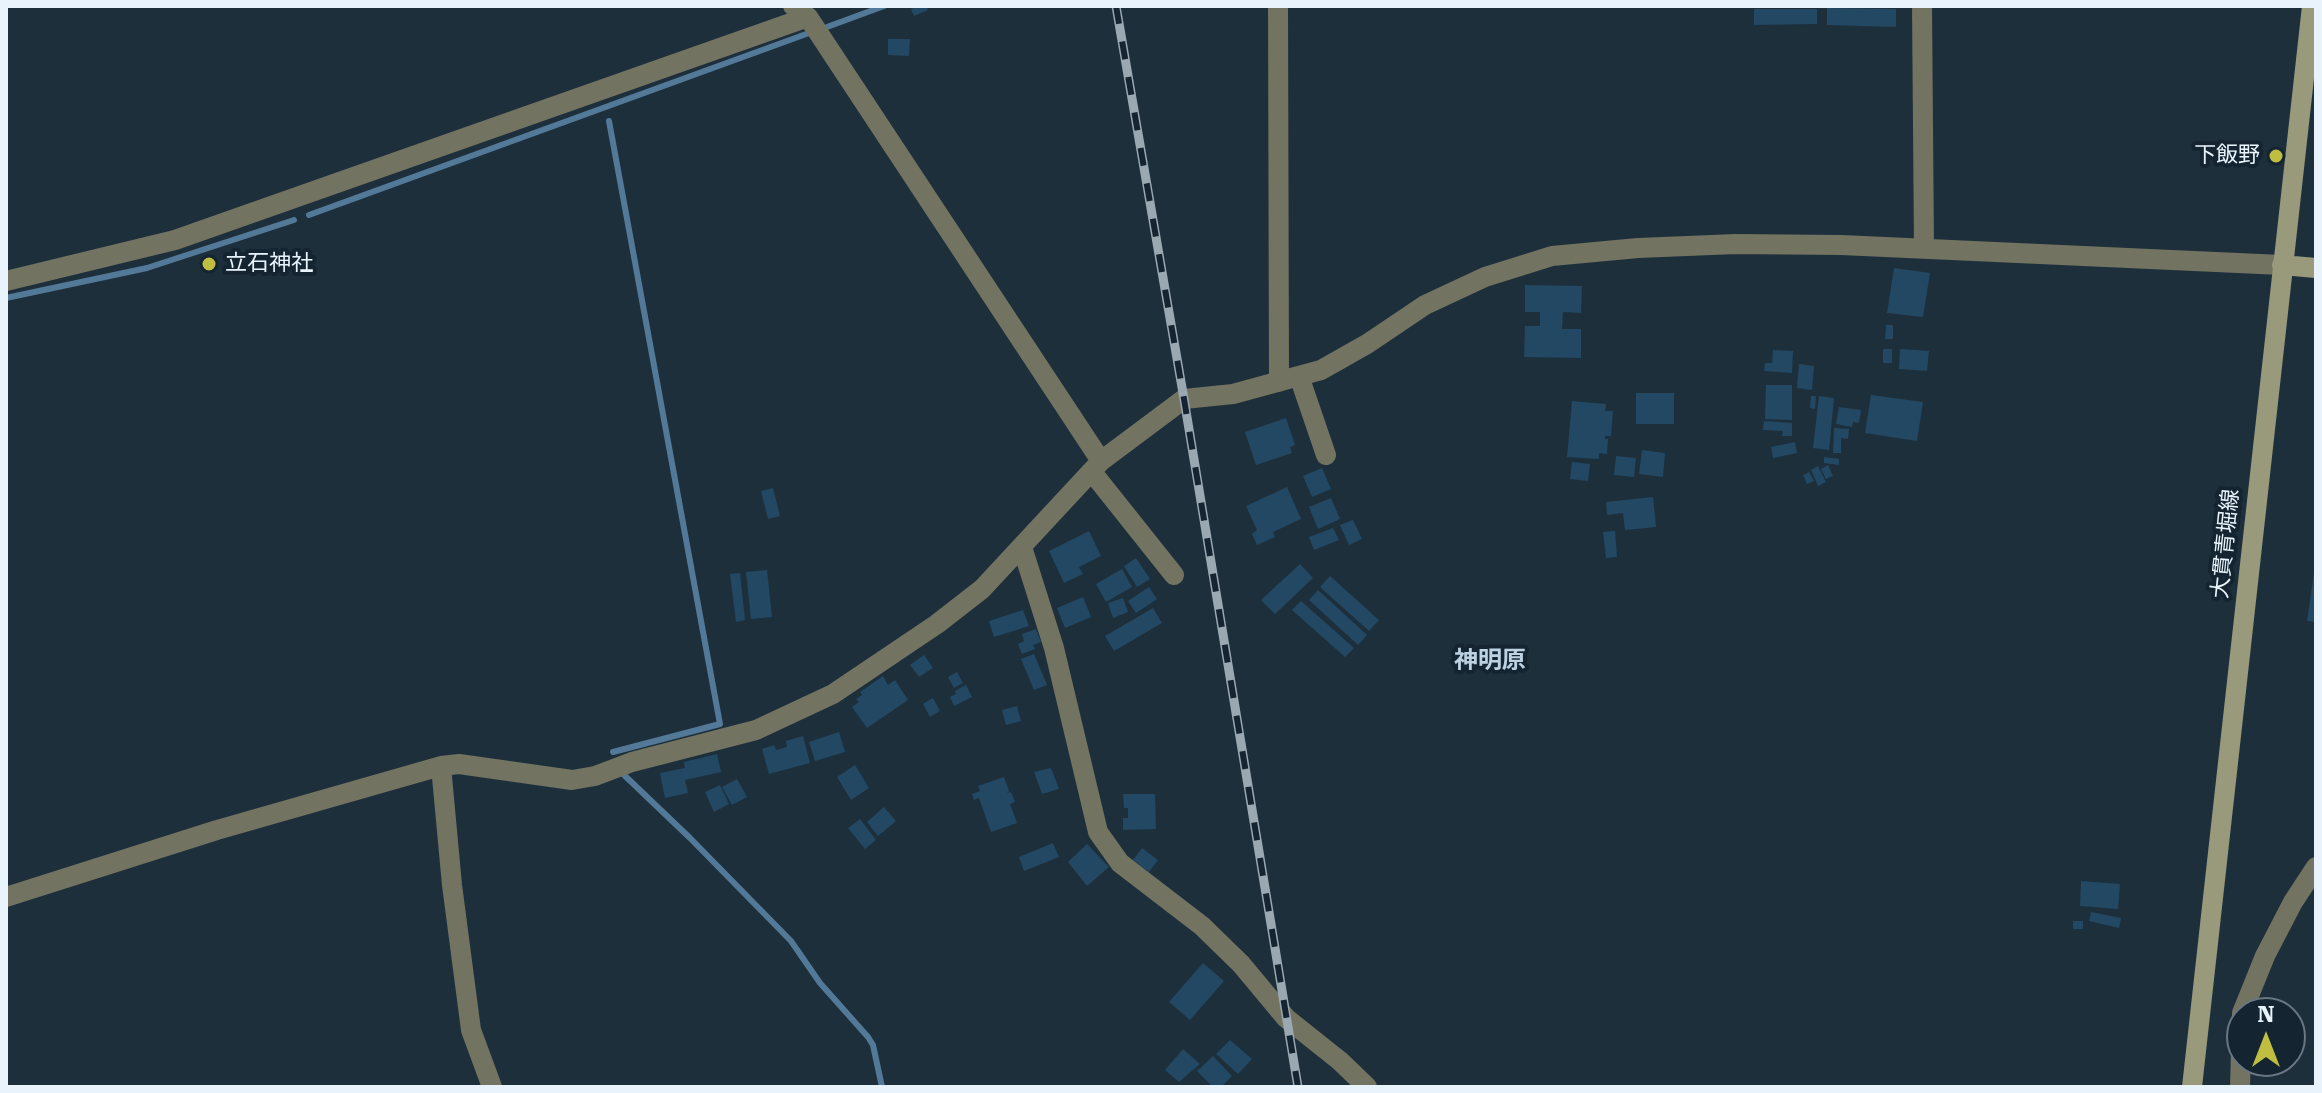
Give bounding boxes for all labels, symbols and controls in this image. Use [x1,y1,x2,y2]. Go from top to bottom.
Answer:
place label: 下飯野 [2194,143,2260,169]
marker: 下飯野 [2267,147,2285,165]
place label: 立石神社 [225,251,313,277]
marker: 立石神社 [200,255,218,273]
street label: 大貫青堀線 [2207,488,2245,600]
district label: 神明原 [1454,647,1526,675]
north arrow [2226,997,2306,1077]
text: N [2258,1002,2274,1027]

